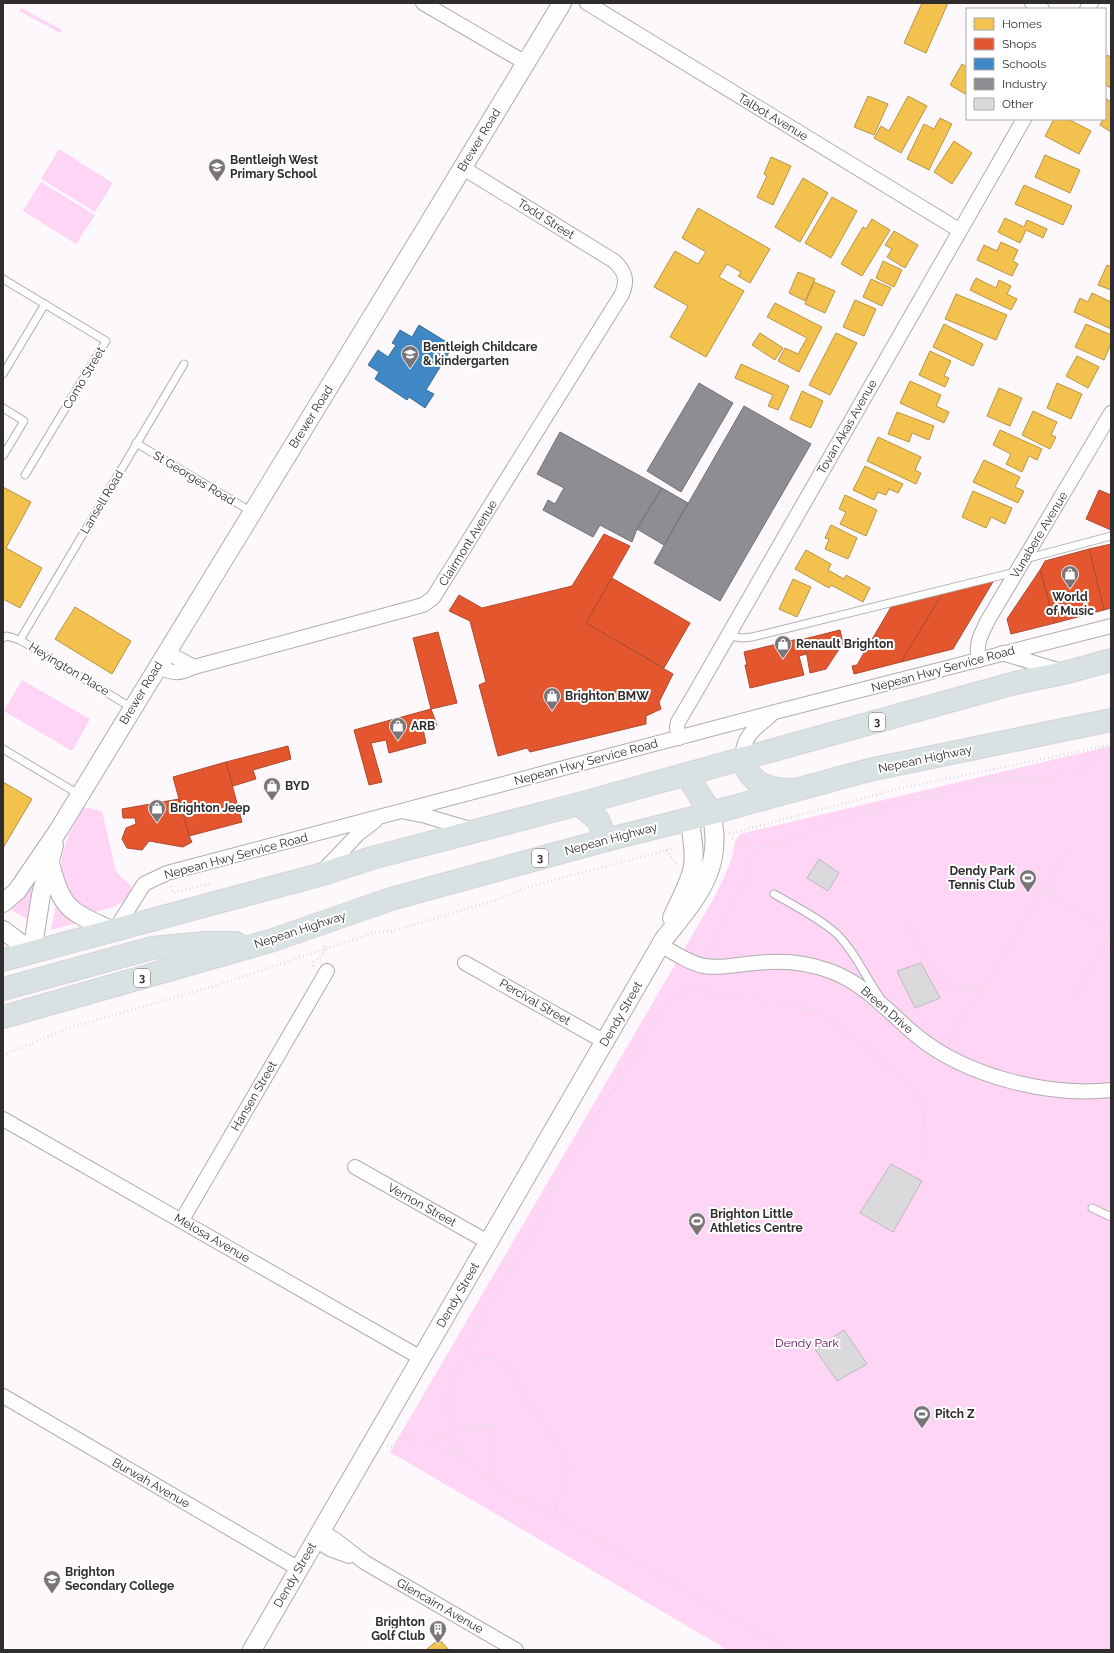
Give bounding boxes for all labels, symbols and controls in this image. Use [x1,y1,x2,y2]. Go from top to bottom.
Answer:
legend [966,8,1106,120]
text: Homes [1002,17,1042,31]
text: Shops [1002,37,1037,51]
text: Schools [1002,57,1046,71]
text: Industry [1002,77,1048,91]
street label: Talbot Avenue [735,91,811,143]
text: Other [1002,97,1034,111]
street label: Brewer Road [455,106,503,174]
place label: Bentleigh West Primary School [230,153,318,181]
school or university icon: Bentleigh West Primary School [207,157,227,182]
street label: Todd Street [515,196,577,242]
place label: Bentleigh Childcare & kindergarten [423,340,537,368]
street label: Como Street [60,344,108,412]
school or university icon: Bentleigh Childcare & kindergarten [400,344,420,369]
street label: Tovan Akas Avenue [814,377,880,477]
street label: Brewer Road [286,383,336,451]
street label: St Georges Road [150,448,238,508]
street label: Lansell Road [78,468,126,536]
street label: Vunabere Avenue [1008,489,1070,581]
street label: Clairmont Avenue [436,497,500,589]
shop icon: World of Music [1060,564,1080,589]
place label: World of Music [1046,590,1094,618]
shop icon: Renault Brighton [773,634,793,659]
place label: Renault Brighton [796,637,893,651]
street label: Heyington Place [26,640,112,698]
street label: Nepean Hwy Service Road [870,643,1016,695]
street label: Brewer Road [117,659,165,727]
shop icon: Brighton BMW [542,686,562,711]
place label: Brighton BMW [565,689,649,703]
road number: 3 [869,713,885,731]
shop icon: ARB [388,716,408,741]
place label: ARB [411,719,435,733]
street label: Nepean Hwy Service Road [513,736,659,788]
street label: Nepean Highway [877,742,974,776]
shop icon: BYD [262,776,282,801]
place label: BYD [285,779,310,793]
shop icon: Brighton Jeep [147,798,167,823]
place label: Brighton Jeep [170,801,250,815]
street label: Nepean Highway [563,820,659,858]
street label: Nepean Hwy Service Road [163,830,309,882]
road number: 3 [532,849,548,867]
place label: Dendy Park Tennis Club [948,864,1015,892]
sports icon: Dendy Park Tennis Club [1018,868,1038,893]
street label: Nepean Highway [252,908,348,951]
road number: 3 [134,969,150,987]
street label: Percival Street [497,976,573,1028]
street label: Dendy Street [597,979,645,1049]
street label: Breen Drive [858,983,916,1037]
street label: Hansen Street [228,1059,280,1133]
street label: Vernon Street [385,1180,459,1230]
place label: Brighton Little Athletics Centre [710,1207,803,1235]
street label: Melosa Avenue [172,1211,252,1265]
sports icon: Brighton Little Athletics Centre [687,1211,707,1236]
street label: Dendy Street [434,1260,482,1330]
park label: Dendy Park [775,1336,840,1350]
sports icon: Pitch Z [912,1404,932,1429]
place label: Pitch Z [935,1407,975,1421]
street label: Burwah Avenue [110,1455,192,1511]
street label: Dendy Street [271,1540,319,1610]
place label: Brighton Secondary College [65,1565,174,1593]
school or university icon: Brighton Secondary College [42,1569,62,1594]
street label: Glencairn Avenue [394,1576,486,1636]
place label: Brighton Golf Club [371,1615,425,1643]
building icon: Brighton Golf Club [428,1619,448,1644]

